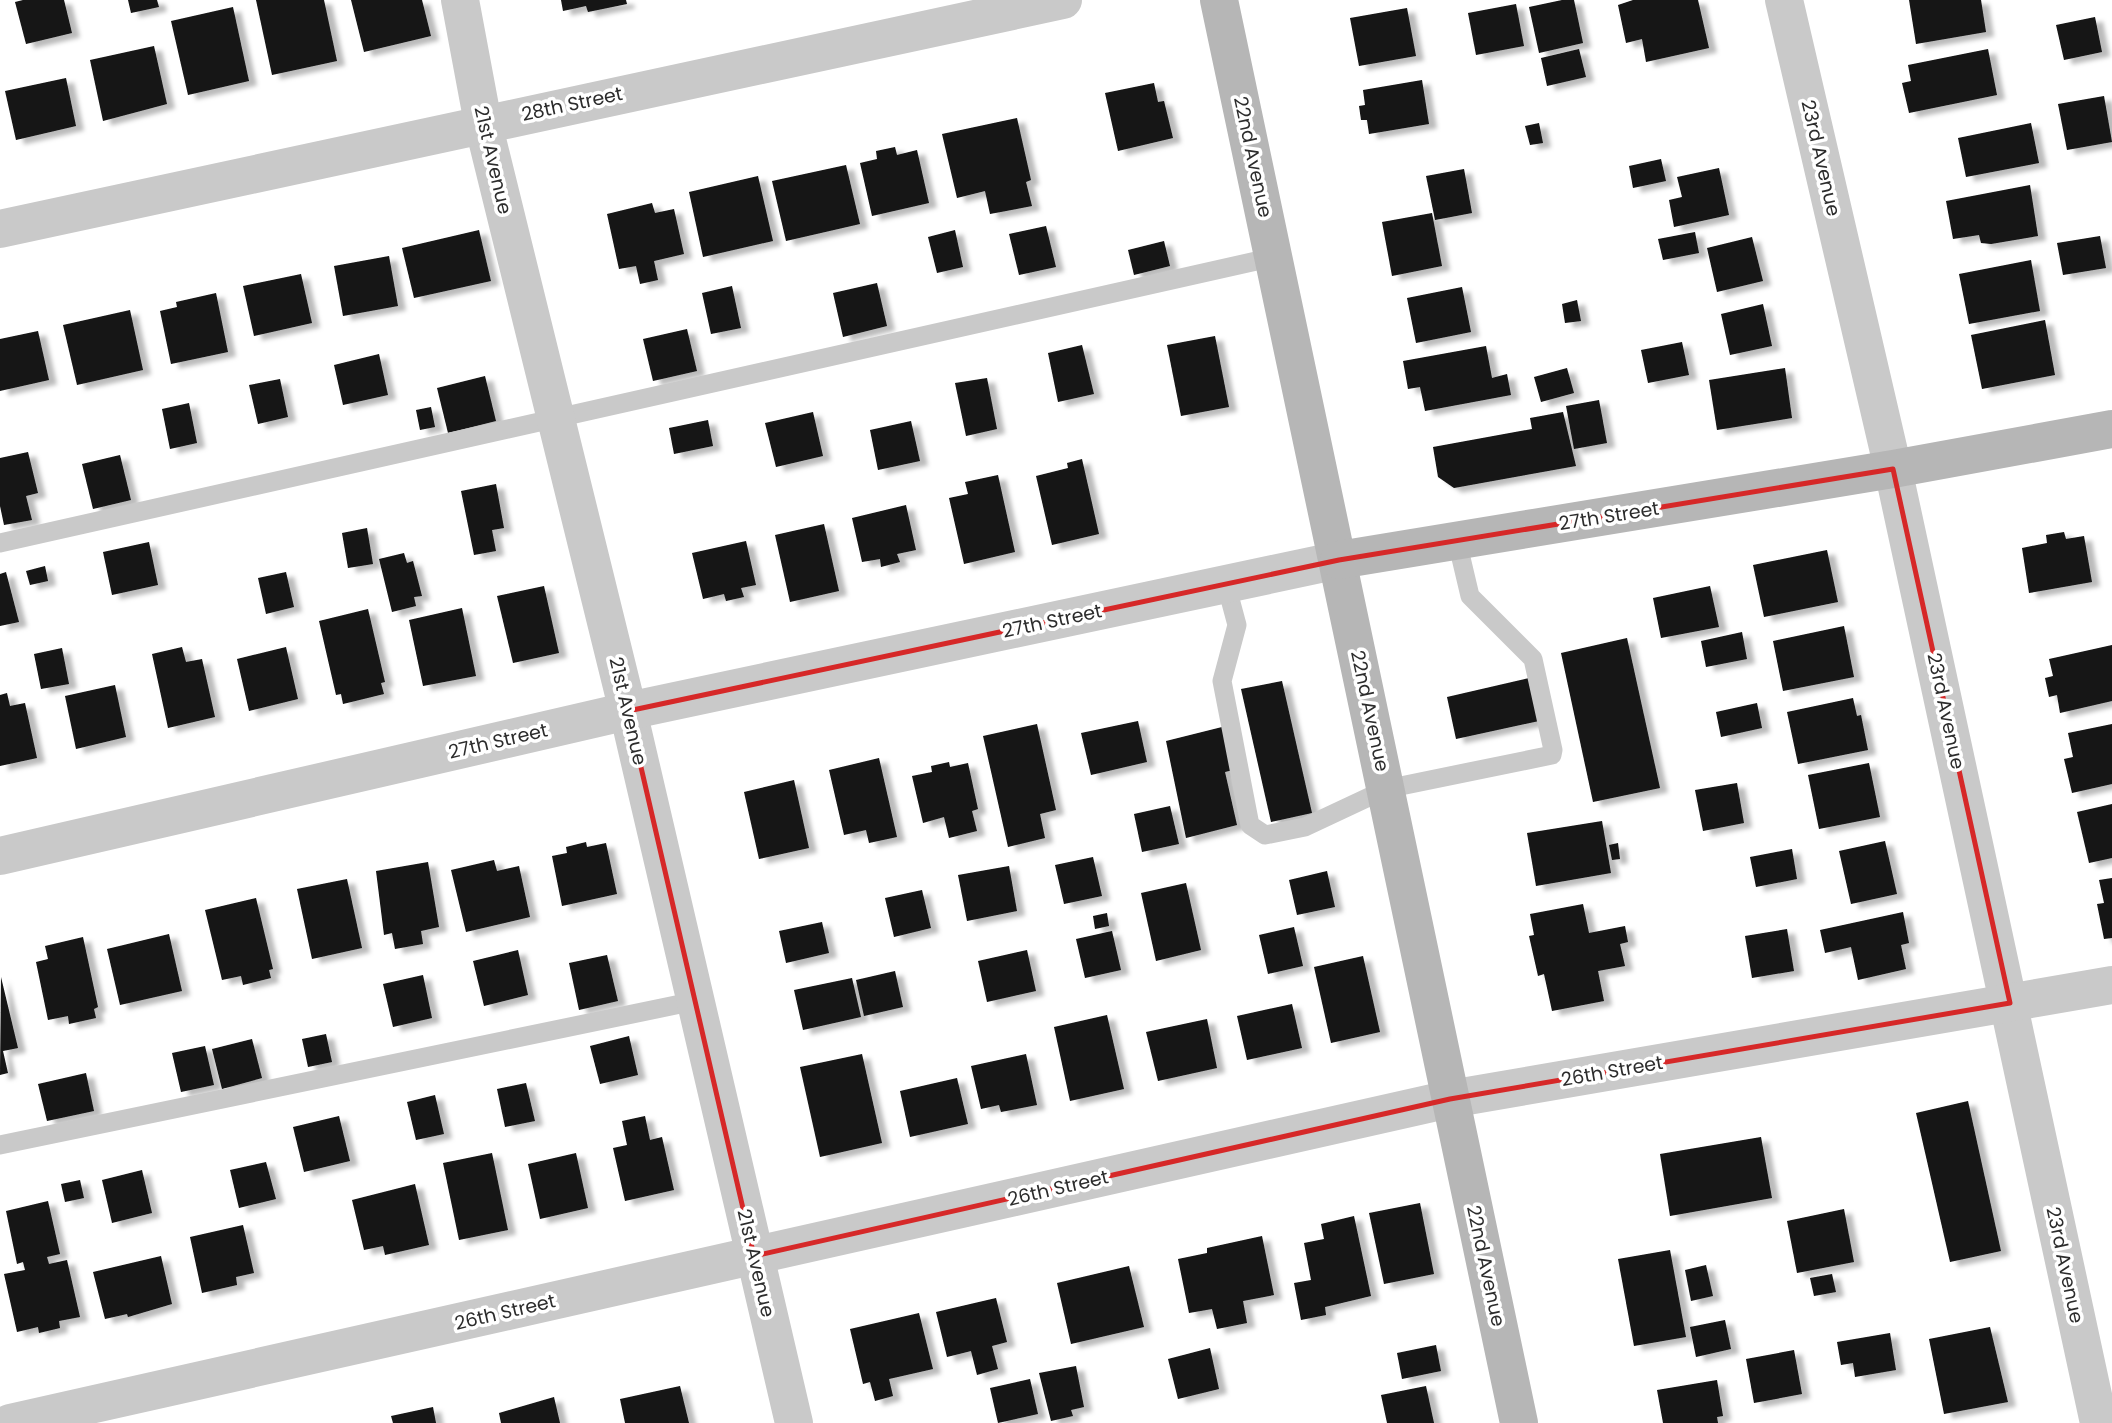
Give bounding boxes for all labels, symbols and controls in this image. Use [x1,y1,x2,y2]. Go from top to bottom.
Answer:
street label: 28th Street [519,80,625,128]
street label: 22nd Avenue [1227,94,1279,220]
street label: 23rd Avenue [1795,97,1847,219]
street label: 21st Avenue [467,103,519,217]
street label: 27th Street [1557,495,1661,537]
street label: 27th Street [1000,597,1104,645]
street label: 22nd Avenue [1344,648,1396,774]
street label: 23rd Avenue [1920,650,1972,772]
street label: 21st Avenue [602,654,654,768]
street label: 27th Street [446,716,550,766]
street label: 26th Street [1559,1049,1665,1093]
street label: 26th Street [1005,1163,1111,1213]
street label: 22nd Avenue [1460,1203,1512,1329]
street label: 23rd Avenue [2039,1204,2091,1326]
street label: 21st Avenue [730,1206,782,1320]
street label: 26th Street [452,1287,558,1337]

